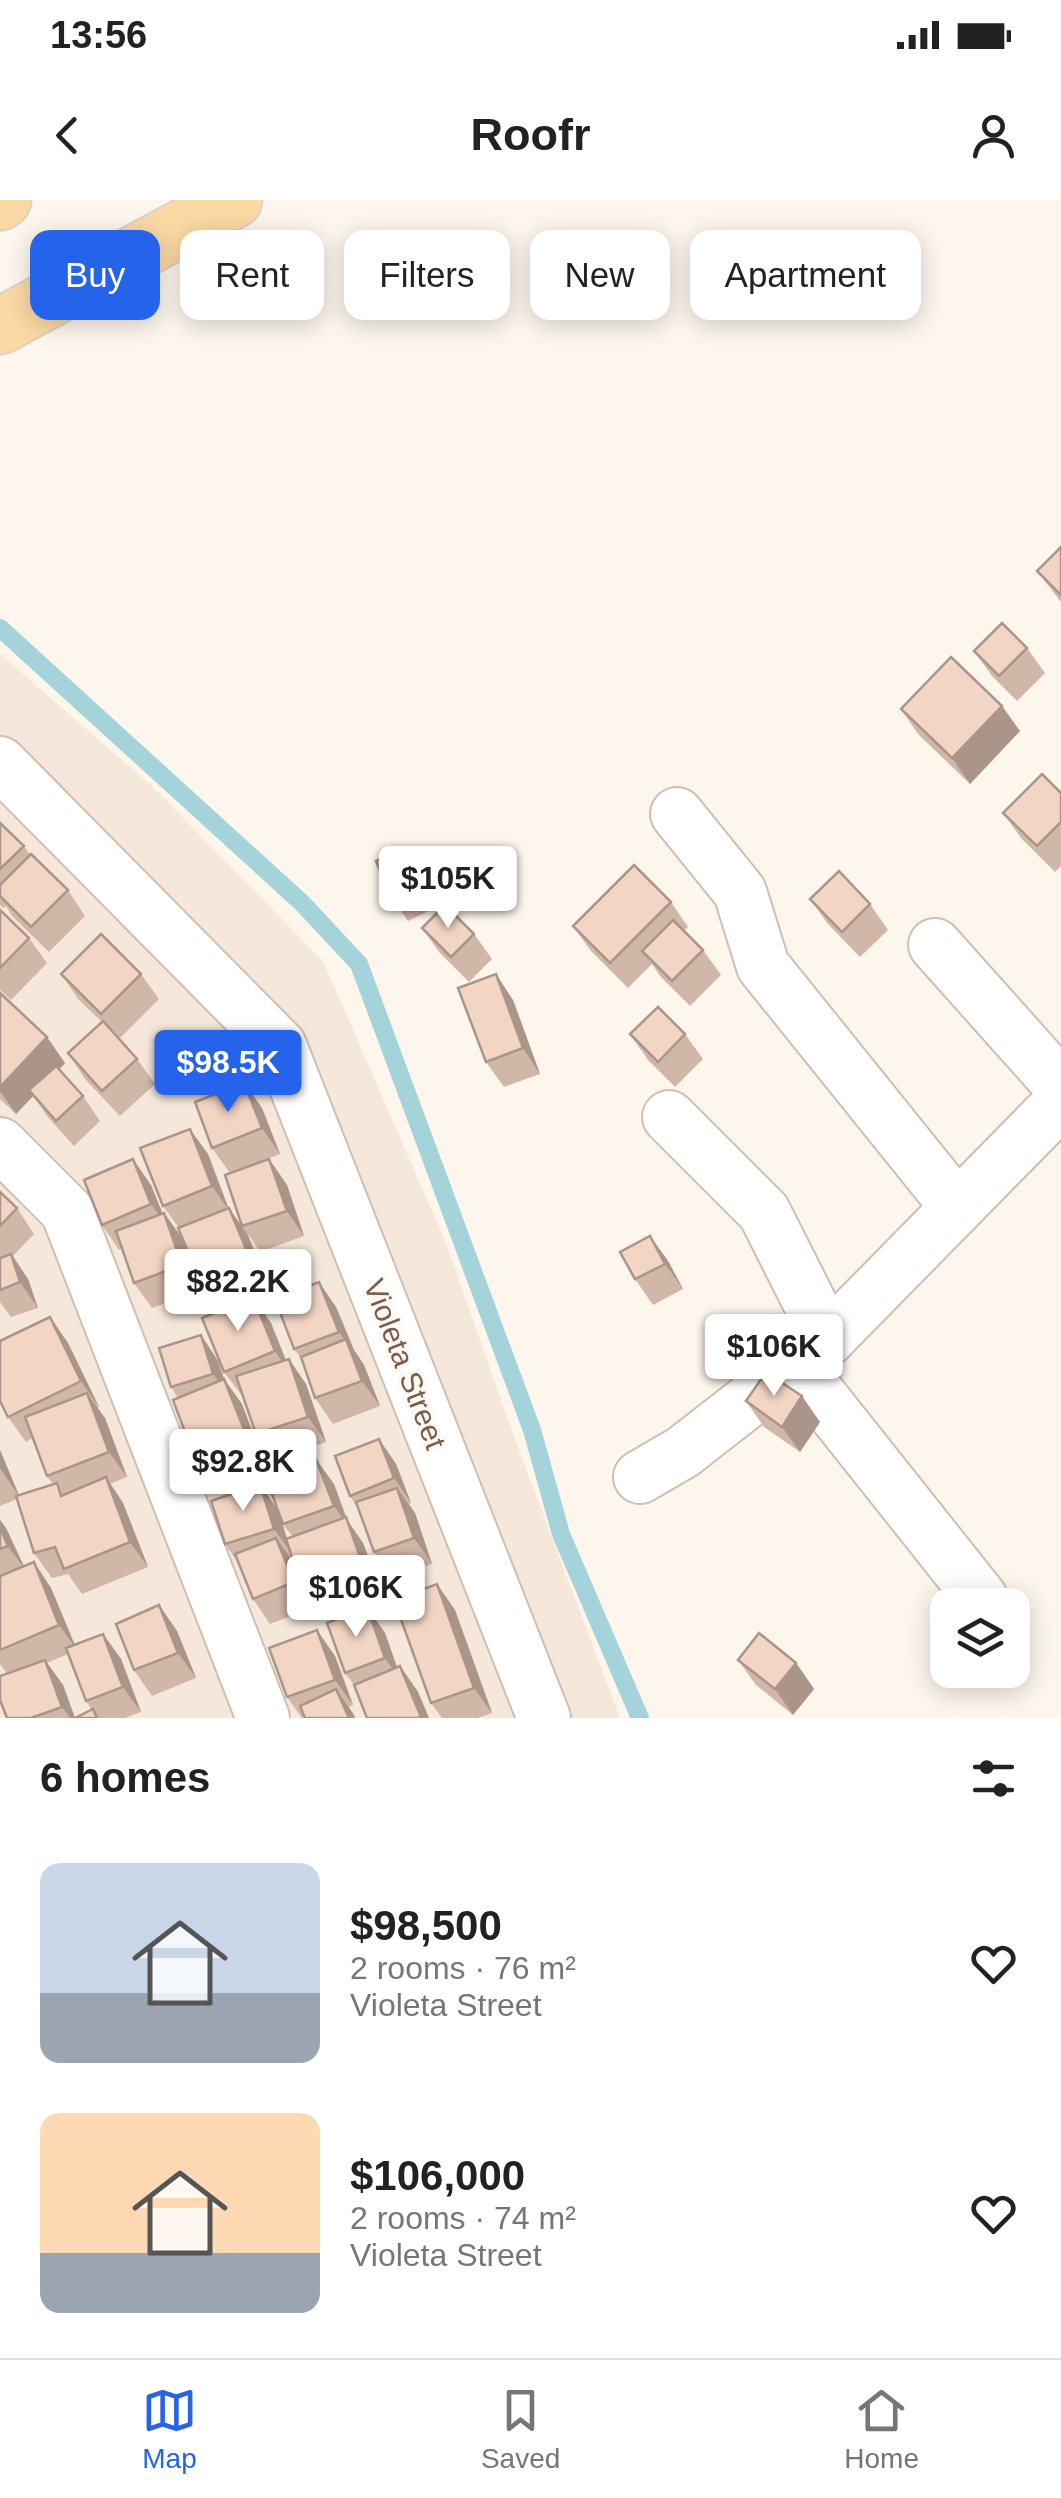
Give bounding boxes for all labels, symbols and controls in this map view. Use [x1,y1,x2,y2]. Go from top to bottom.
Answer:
text: 13:56 [50,14,147,56]
icon: back [40,108,95,163]
icon: person [966,108,1021,163]
text: Roofr [471,109,590,160]
chip: Buy [30,230,160,320]
chip: Rent [180,230,324,320]
chip: Filters [344,230,510,320]
chip: New [530,230,670,320]
chip: Apartment [690,230,921,320]
pin: $105K [378,846,518,931]
text: $105K [401,860,495,896]
pin: $98.5K [147,1030,309,1115]
text: $98.5K [176,1044,280,1080]
pin: $82.2K [157,1249,319,1334]
text: $82.2K [186,1263,290,1299]
street label: Violeta Street [357,1274,453,1454]
pin: $106K [704,1314,844,1399]
text: $106K [727,1328,821,1364]
pin: $92.8K [162,1429,324,1514]
text: $92.8K [191,1443,295,1479]
pin: $106K [286,1555,426,1640]
text: $106K [309,1569,403,1605]
map controls [930,1588,1030,1688]
button: layers [930,1588,1030,1688]
icon: filters [966,1751,1021,1806]
text: 6 homes [40,1754,210,1801]
text: $98,500 [350,1902,502,1949]
icon: home [120,1903,240,2023]
icon: heart [966,1936,1021,1991]
text: 2 rooms · 76 m² [350,1950,576,1986]
text: Violeta Street [350,1987,542,2023]
text: $106,000 [350,2152,525,2199]
icon: home [120,2153,240,2273]
icon: heart [966,2186,1021,2241]
text: 2 rooms · 74 m² [350,2200,576,2236]
text: Violeta Street [350,2237,542,2273]
tab: Map [142,2383,197,2475]
tab: Saved [481,2383,560,2475]
tab: Home [844,2383,919,2475]

